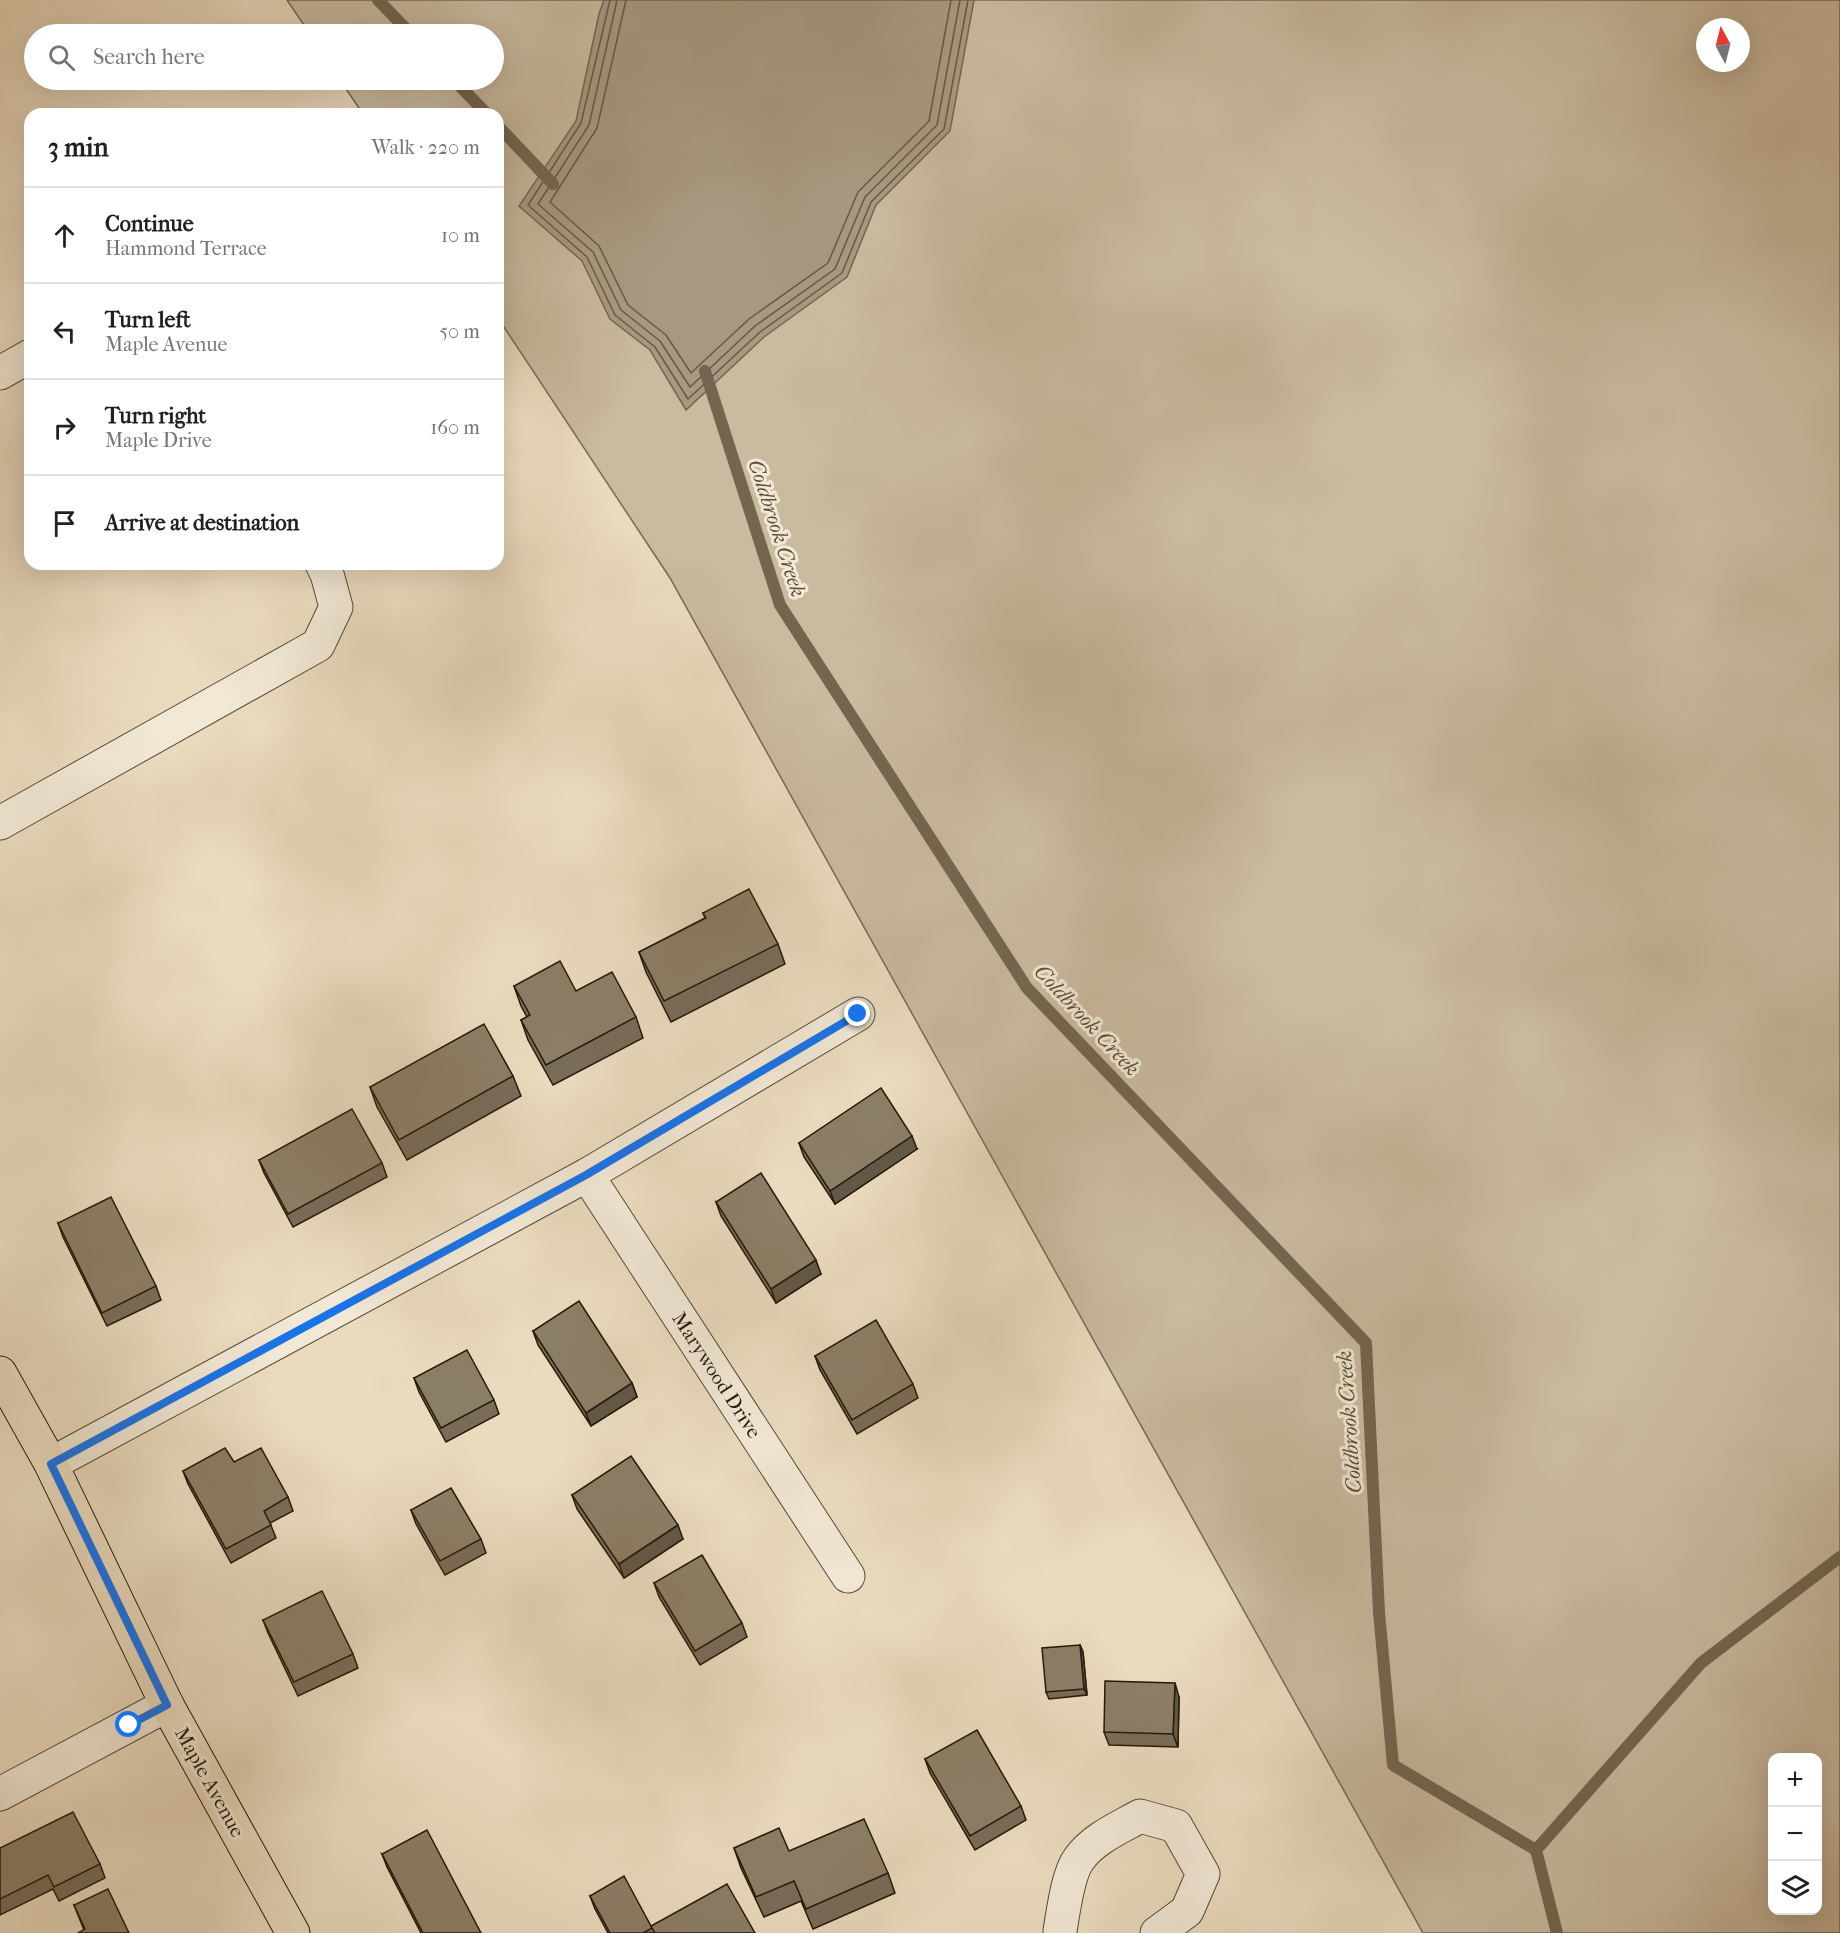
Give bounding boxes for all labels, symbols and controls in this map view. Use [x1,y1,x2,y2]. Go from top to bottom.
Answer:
north arrow [1696,18,1750,72]
search box [24,24,504,90]
icon: search [45,41,78,74]
text: Search here [93,44,205,70]
text: 3 min [48,132,109,163]
text: Walk · 220 m [372,136,480,159]
text: Continue [105,211,194,237]
icon: ahead [48,219,81,252]
text: 10 m [441,224,480,247]
text: Hammond Terrace [105,237,267,260]
text: Turn left [105,307,191,333]
icon: left [48,315,81,348]
text: 50 m [439,320,480,343]
text: Maple Avenue [105,333,227,356]
text: Turn right [105,403,206,429]
icon: right [48,411,81,444]
text: 160 m [430,416,480,439]
text: Maple Drive [105,429,212,452]
water label: Coldbrook Creek [744,456,810,600]
icon: arrive [48,507,81,540]
text: Arrive at destination [105,510,299,536]
water label: Coldbrook Creek [1029,960,1145,1080]
route end [844,1000,870,1026]
street label: Marywood Drive [667,1308,766,1443]
water label: Coldbrook Creek [1332,1350,1366,1494]
route start [115,1711,141,1737]
street label: Maple Avenue [170,1723,249,1841]
map controls [1768,1753,1822,1915]
button: + [1768,1753,1822,1807]
button: − [1768,1807,1822,1861]
button: layers [1768,1861,1822,1915]

